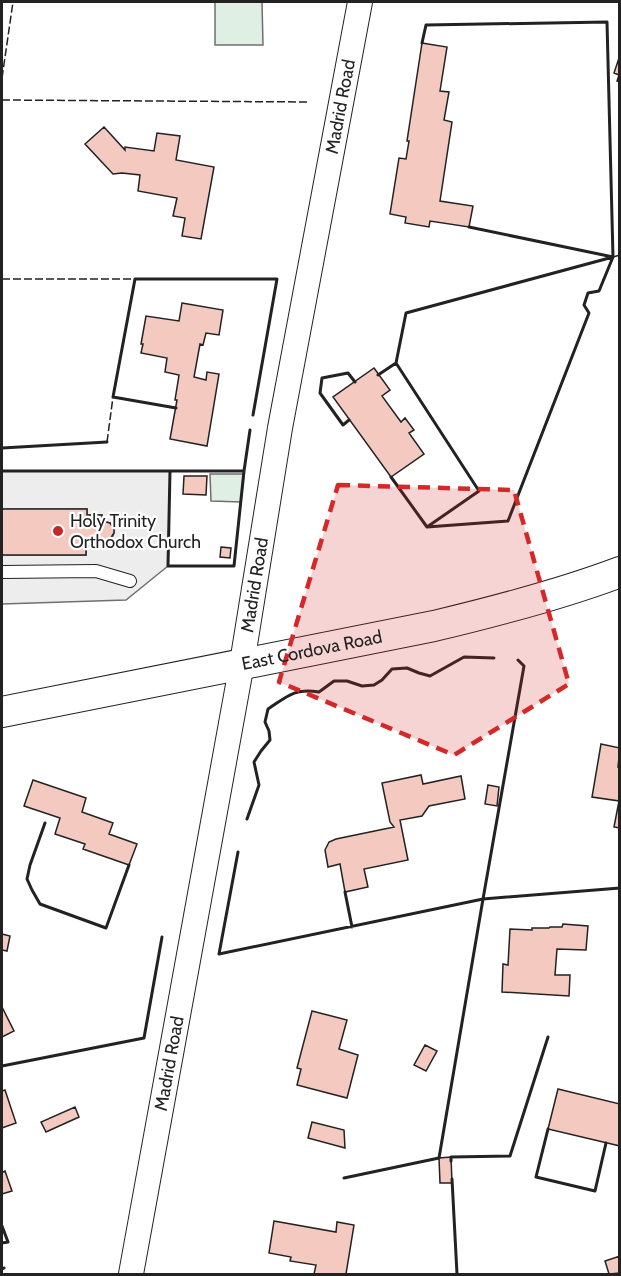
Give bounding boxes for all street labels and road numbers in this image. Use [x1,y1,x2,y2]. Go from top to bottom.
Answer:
street label: Madrid Road [321,58,360,156]
street label: Madrid Road [236,536,273,634]
street label: East Cordova Road [240,626,384,675]
street label: Madrid Road [150,1014,189,1113]

